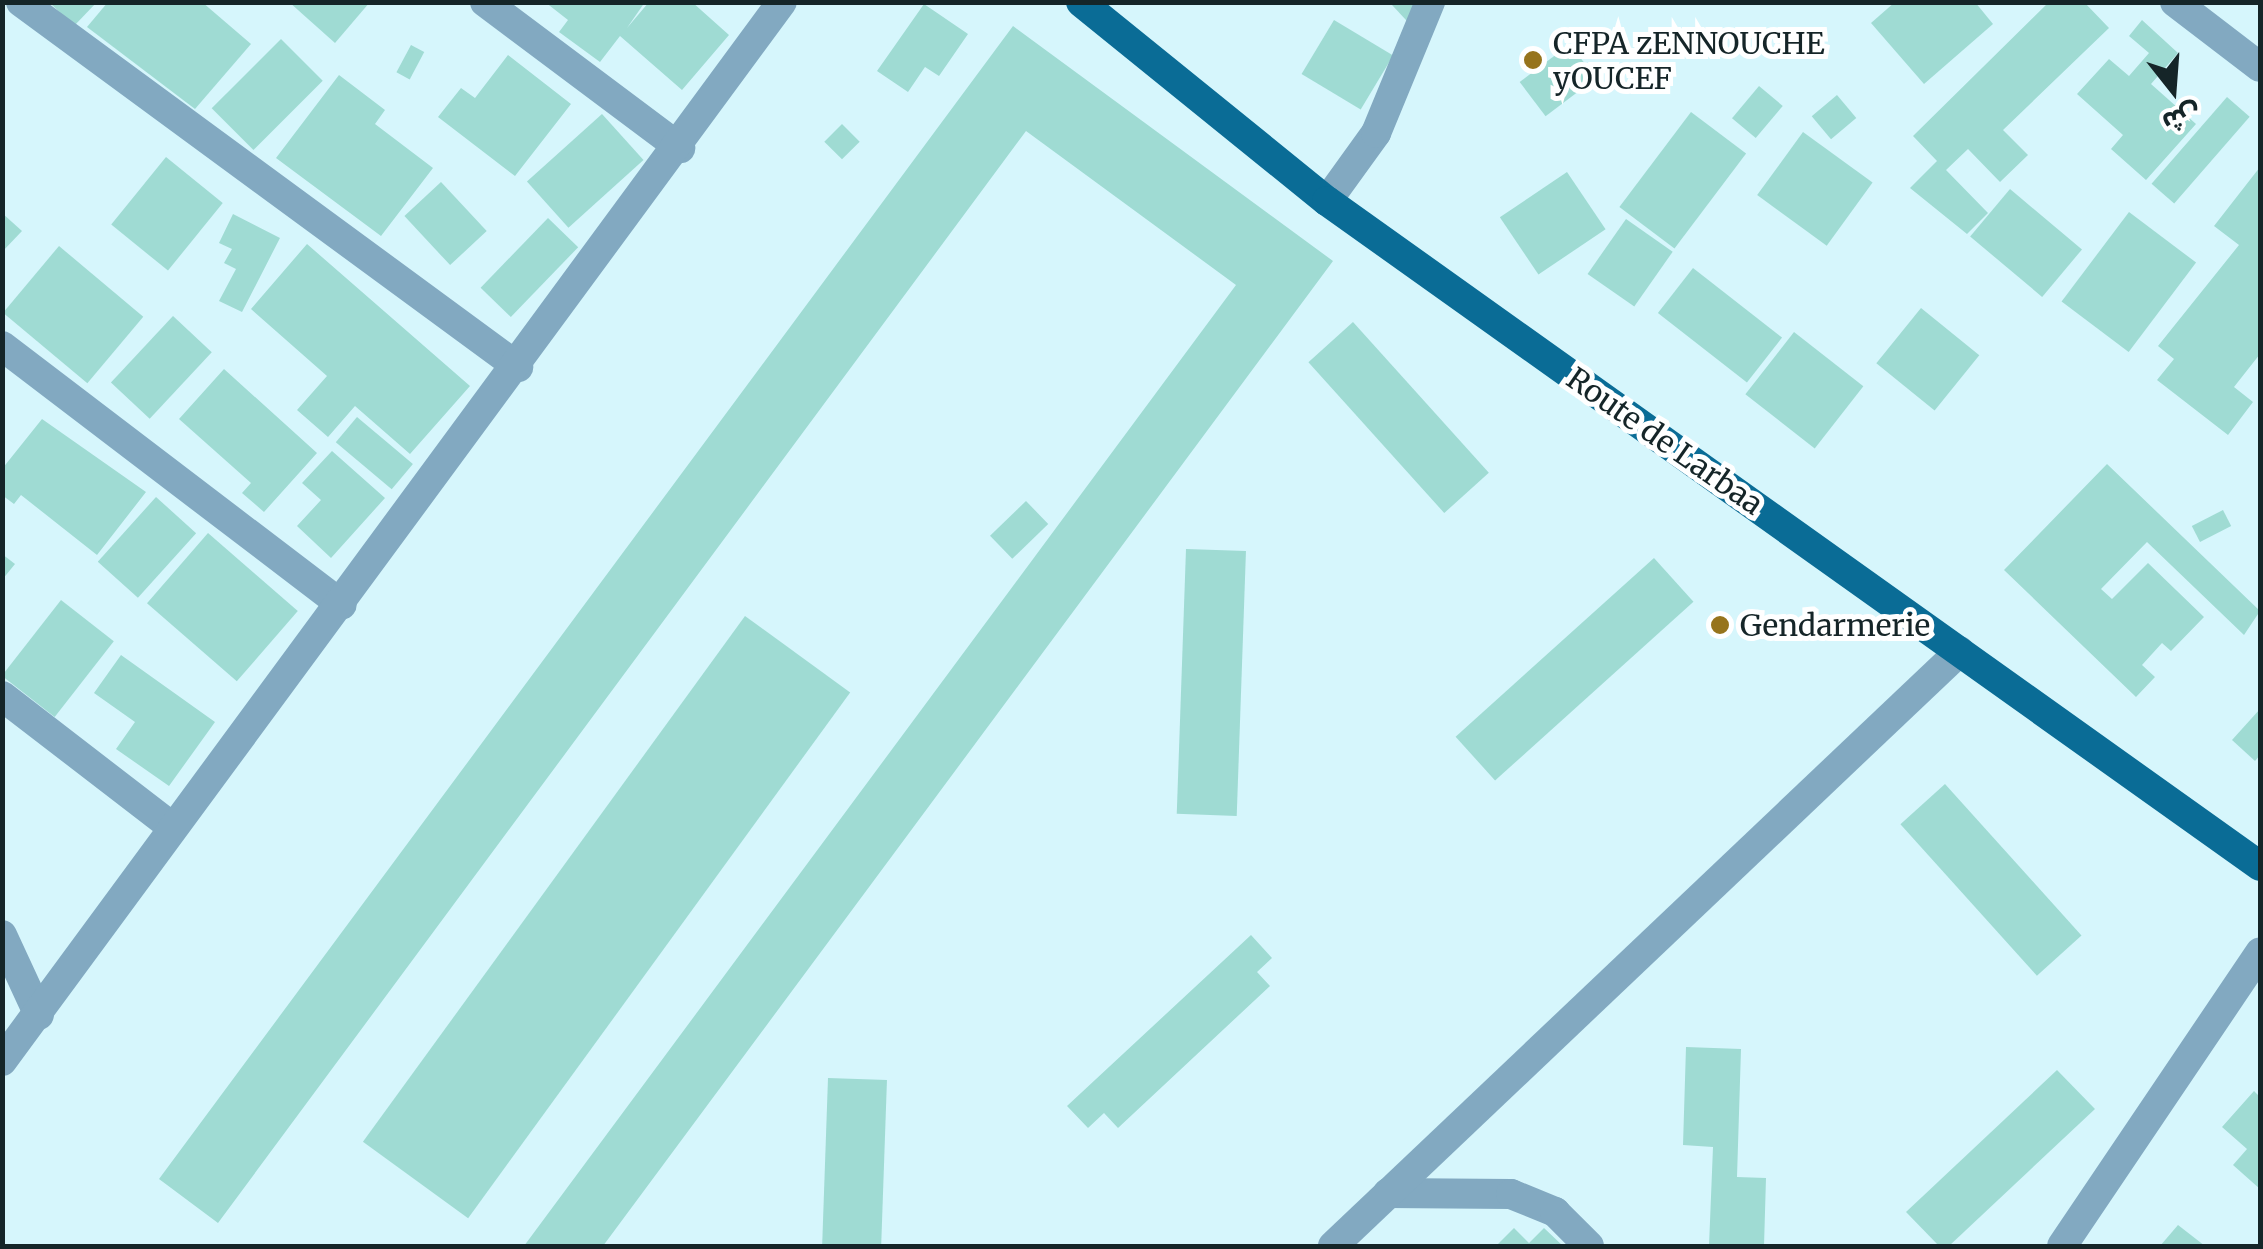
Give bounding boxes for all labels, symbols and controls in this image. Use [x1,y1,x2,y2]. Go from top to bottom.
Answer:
place label: CFPA zENNOUCHE yOUCEF [1553,25,1825,96]
north arrow [2123,40,2223,140]
marker: CFPA zENNOUCHE yOUCEF [1522,49,1544,71]
text: ش [2158,96,2205,142]
street label: Route de Larbaa [1560,360,1770,522]
place label: Gendarmerie [1740,607,1930,643]
marker: Gendarmerie [1709,614,1731,636]

